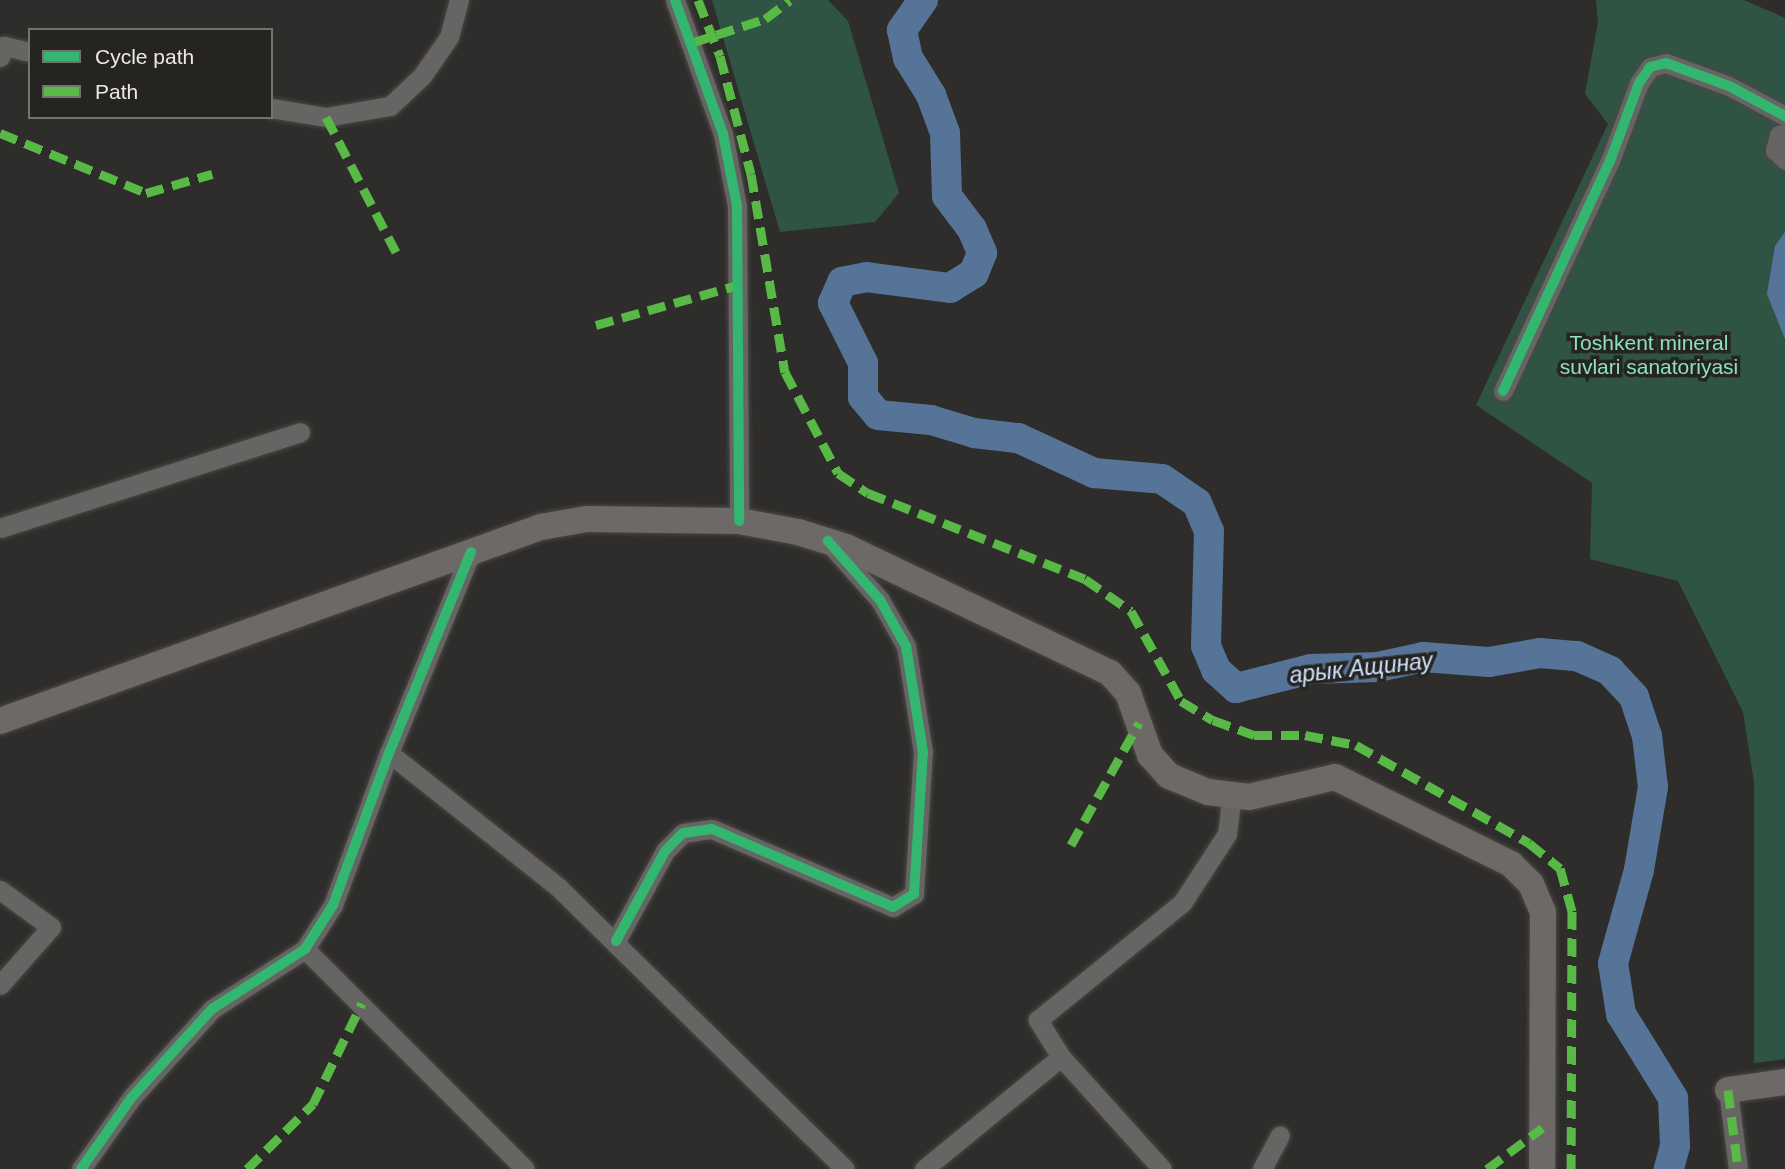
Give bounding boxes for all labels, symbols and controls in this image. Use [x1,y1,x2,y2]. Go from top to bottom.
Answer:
legend [28,28,273,119]
text: Cycle path [95,45,194,68]
text: Path [95,80,138,103]
park label: Toshkent mineral suvlari sanatoriyasi [1560,330,1738,380]
water label: арык Ащинау [1288,647,1434,689]

